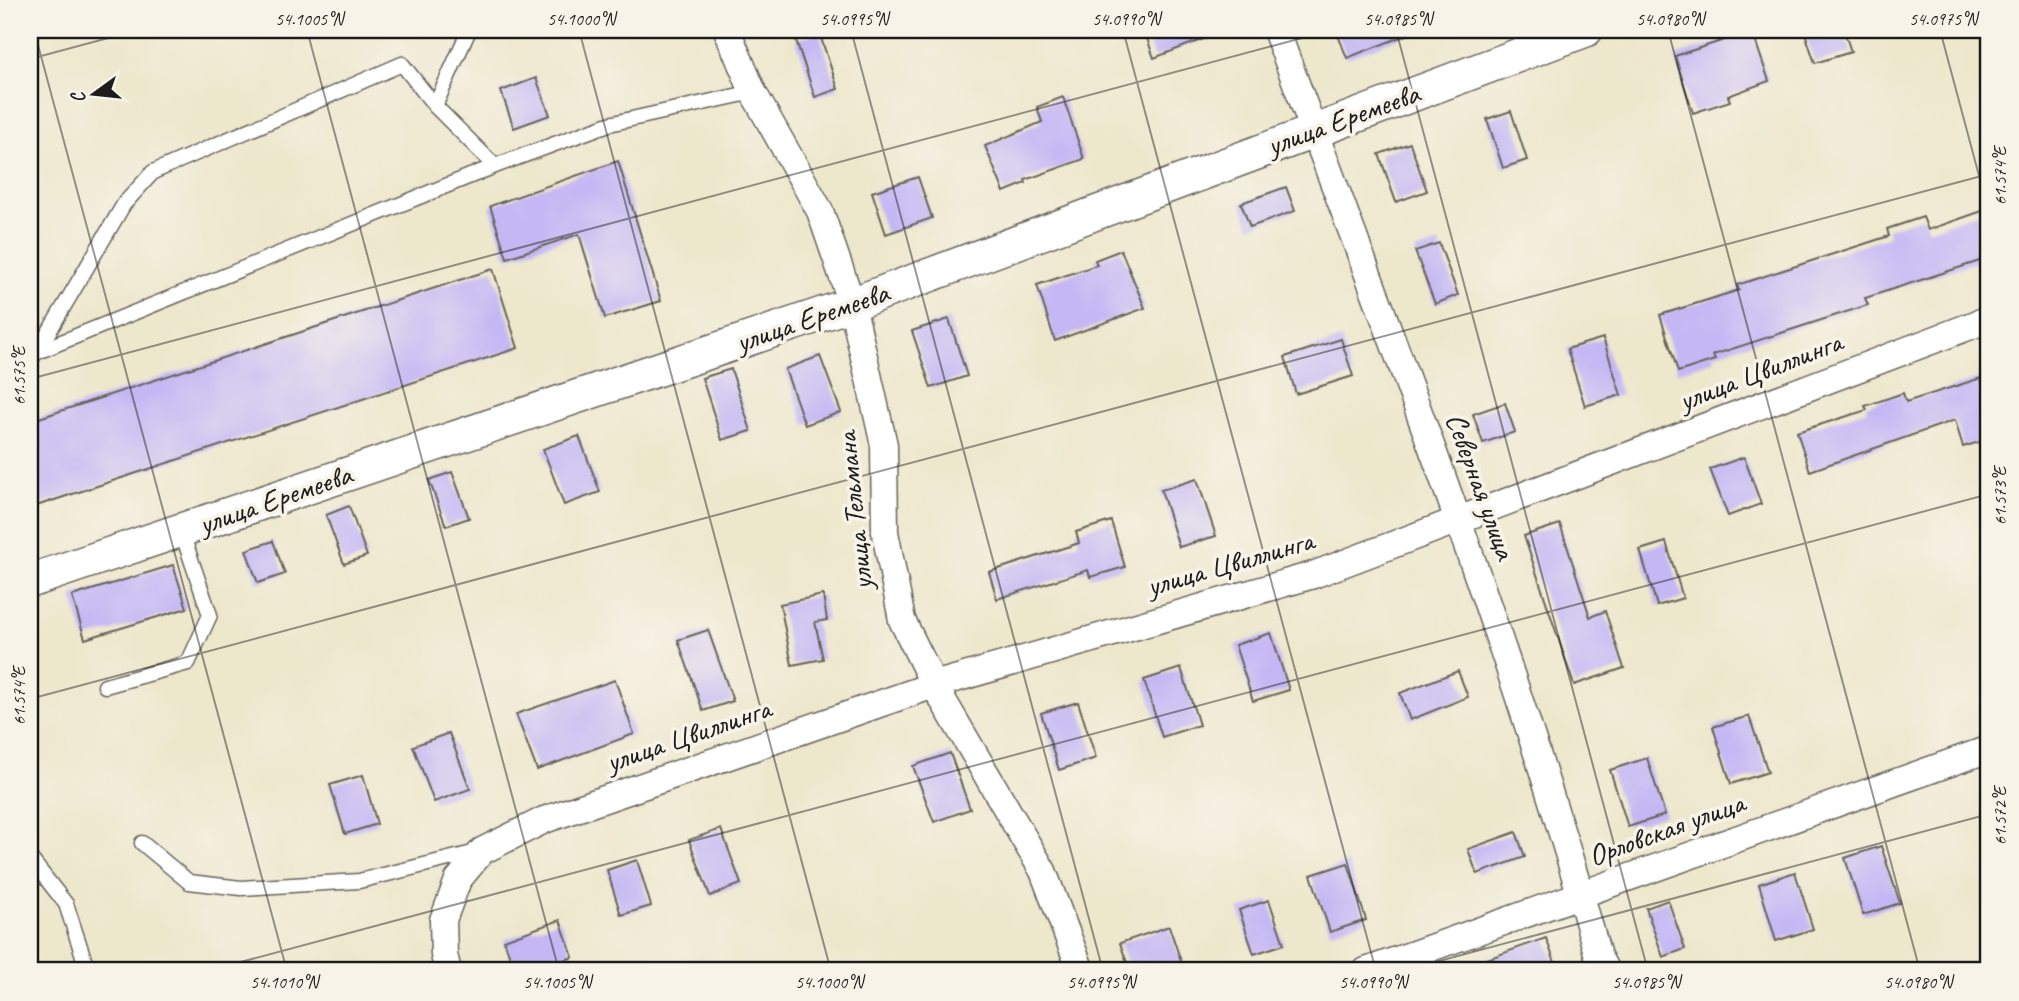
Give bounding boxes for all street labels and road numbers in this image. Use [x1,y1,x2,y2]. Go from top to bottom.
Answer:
street label: улица Еремеева [1260,73,1426,165]
street label: улица Еремеева [729,272,895,362]
street label: улица Цвиллинга [1671,322,1849,420]
street label: Северная улица [1437,407,1526,566]
street label: улица Тельмана [827,427,881,594]
street label: улица Еремеева [192,454,358,544]
street label: улица Цвиллинга [1140,520,1320,605]
street label: улица Цвиллинга [599,688,778,782]
street label: Орловская улица [1583,782,1752,875]

